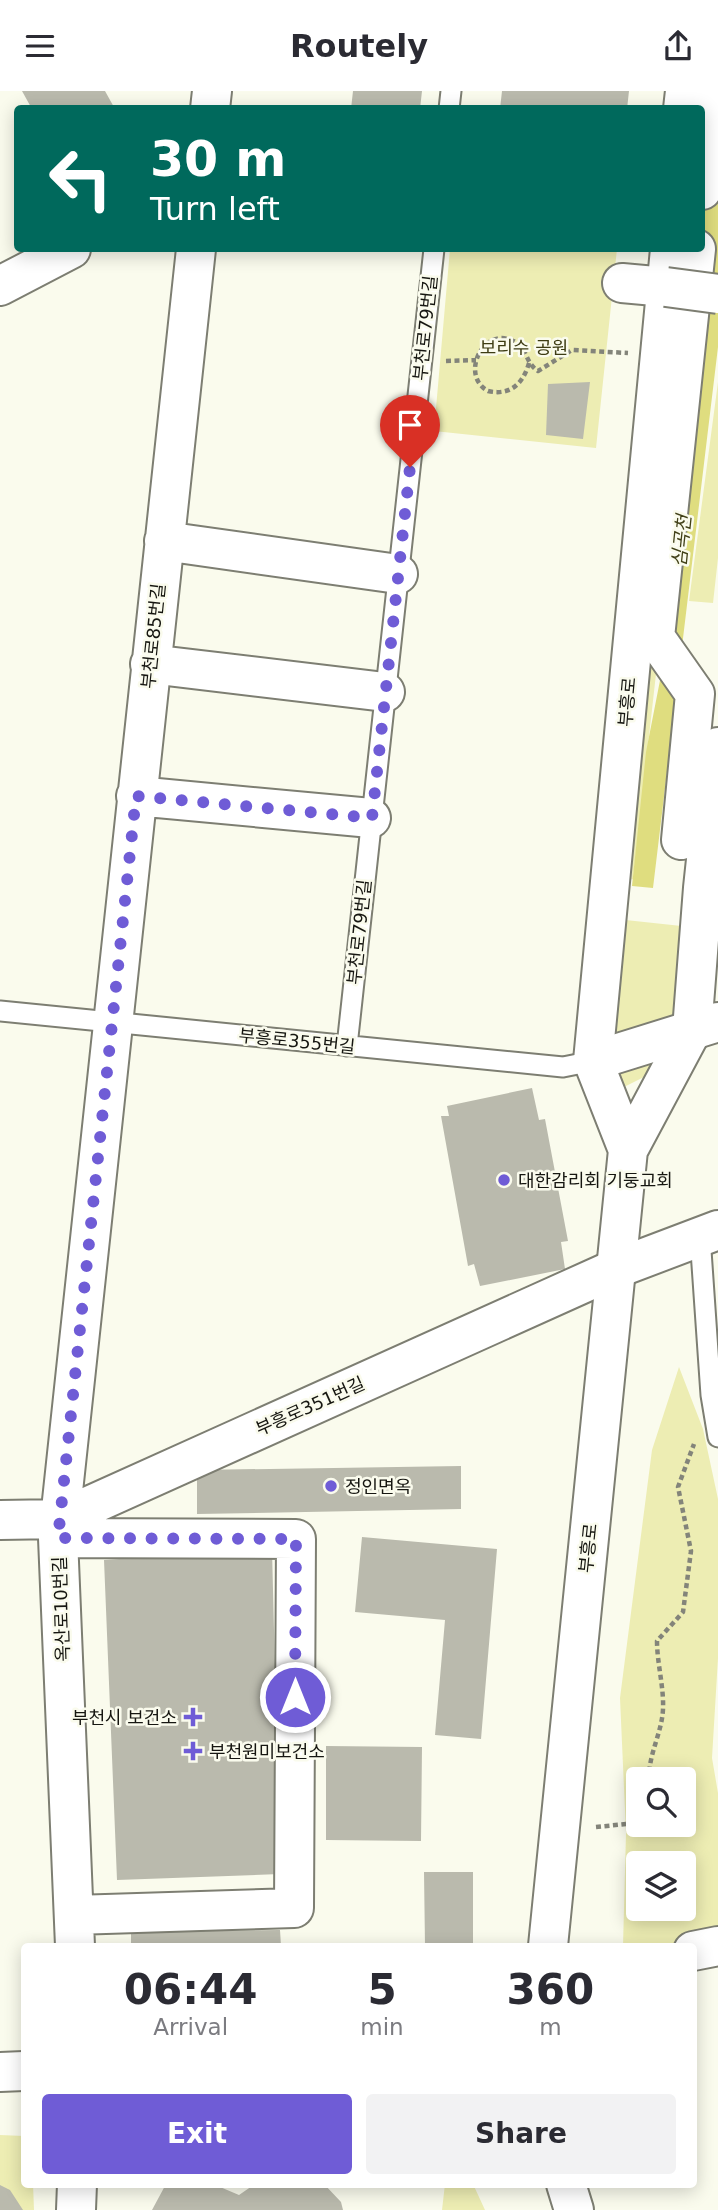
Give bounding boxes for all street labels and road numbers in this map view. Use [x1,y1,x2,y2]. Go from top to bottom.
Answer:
street label: 부천로79번길 [409,274,441,382]
street label: 부천로85번길 [137,582,169,690]
street label: 부흥로 [614,676,640,728]
street label: 부천로79번길 [343,878,375,986]
street label: 부흥로355번길 [238,1024,356,1058]
street label: 부흥로351번길 [252,1373,368,1439]
street label: 부흥로 [575,1522,601,1574]
street label: 옥산로10번길 [49,1556,73,1662]

